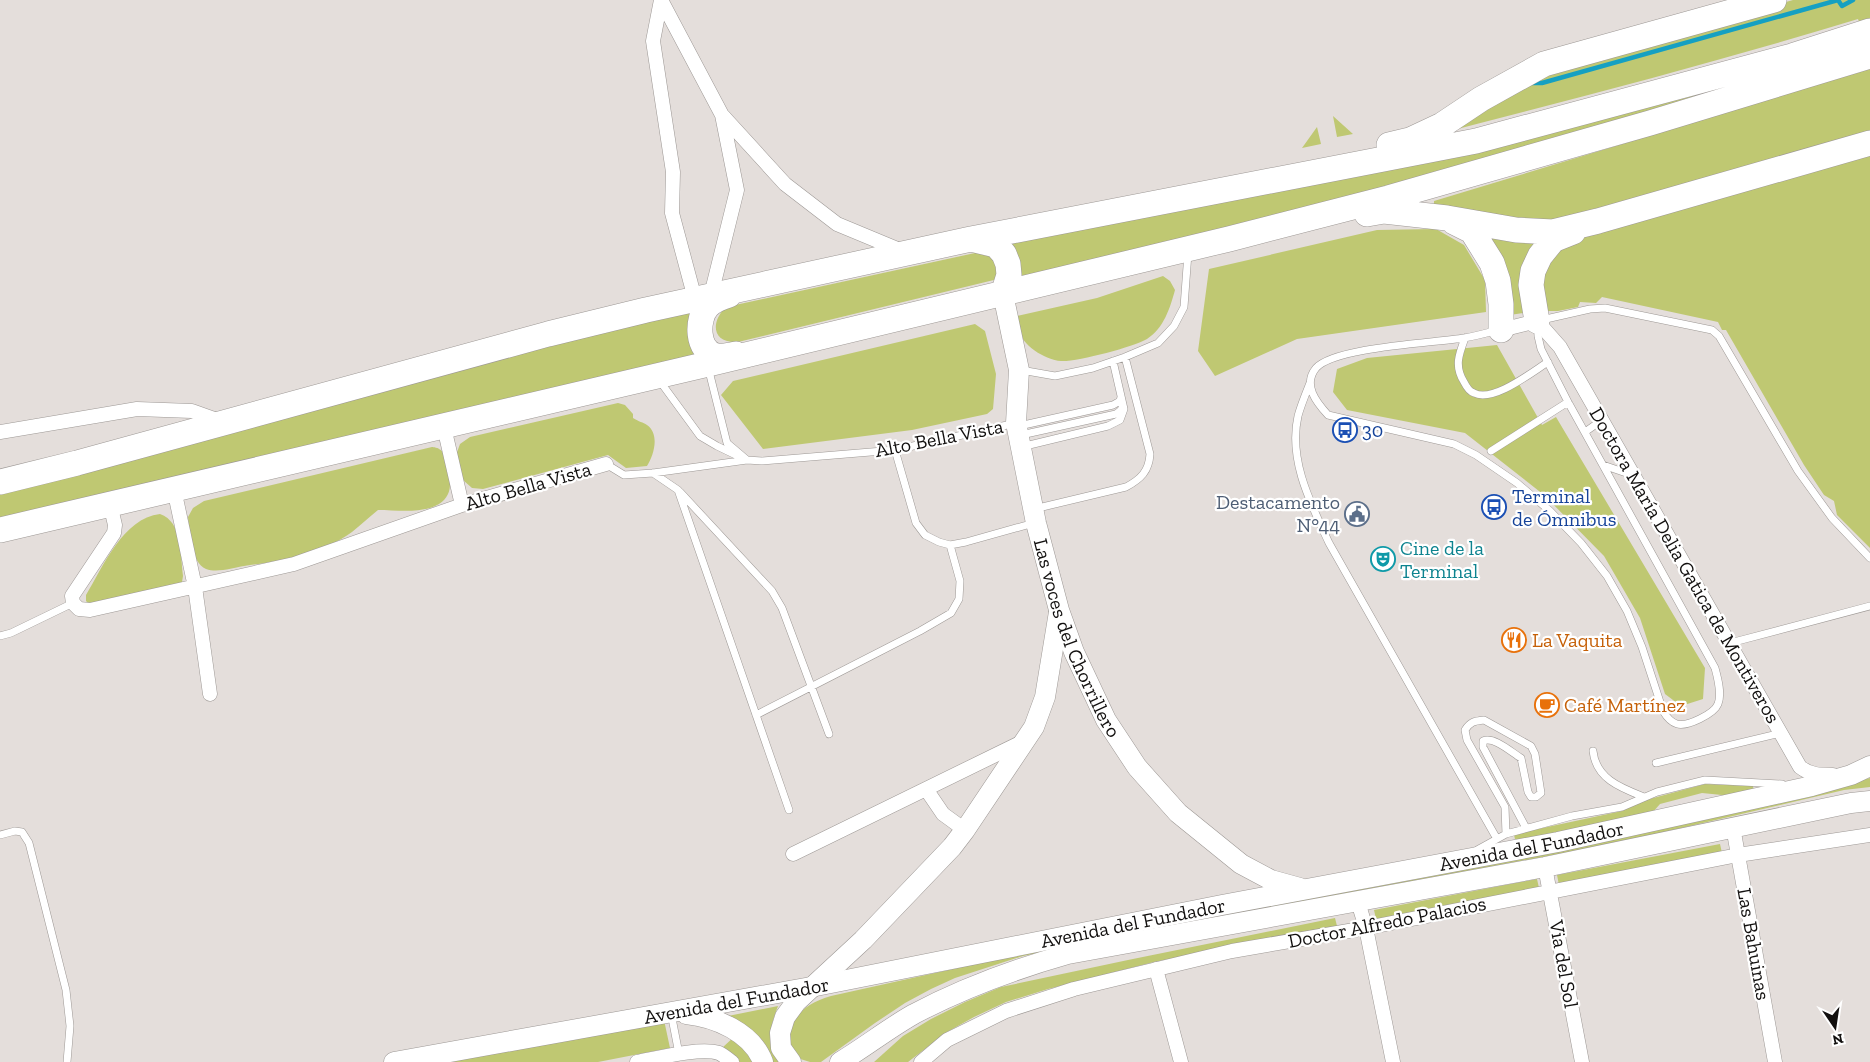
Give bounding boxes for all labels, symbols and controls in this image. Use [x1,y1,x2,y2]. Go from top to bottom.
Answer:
street label: Doctora María Delia Gatica de Montiveros [1584,403,1786,727]
street label: Alto Bella Vista [873,414,1005,462]
bus stop icon: 30 [1332,417,1358,443]
place label: 30 [1362,418,1383,442]
street label: Alto Bella Vista [462,456,594,515]
place label: Terminal de Ómnibus [1512,484,1616,531]
place label: Destacamento N°44 [1216,490,1340,537]
bus stop icon: Terminal de Ómnibus [1481,494,1507,520]
public building icon: Destacamento N°44 [1344,501,1370,527]
street label: Las voces del Chorrillero [1029,536,1126,742]
place label: Cine de la Terminal [1400,536,1484,583]
theatre icon: Cine de la Terminal [1370,546,1396,572]
restaurant icon: La Vaquita [1501,627,1527,653]
place label: La Vaquita [1532,628,1623,652]
cafe icon: Café Martínez [1534,692,1560,718]
place label: Café Martínez [1564,693,1685,717]
street label: Avenida del Fundador [1437,816,1626,876]
street label: Las Bahuinas [1732,886,1776,1002]
street label: Doctor Alfredo Palacios [1286,891,1488,953]
street label: Avenida del Fundador [1038,893,1228,953]
street label: Via del Sol [1544,917,1584,1010]
street label: Avenida del Fundador [642,972,831,1029]
north arrow [1810,1002,1860,1052]
text: N [1830,1030,1845,1049]

